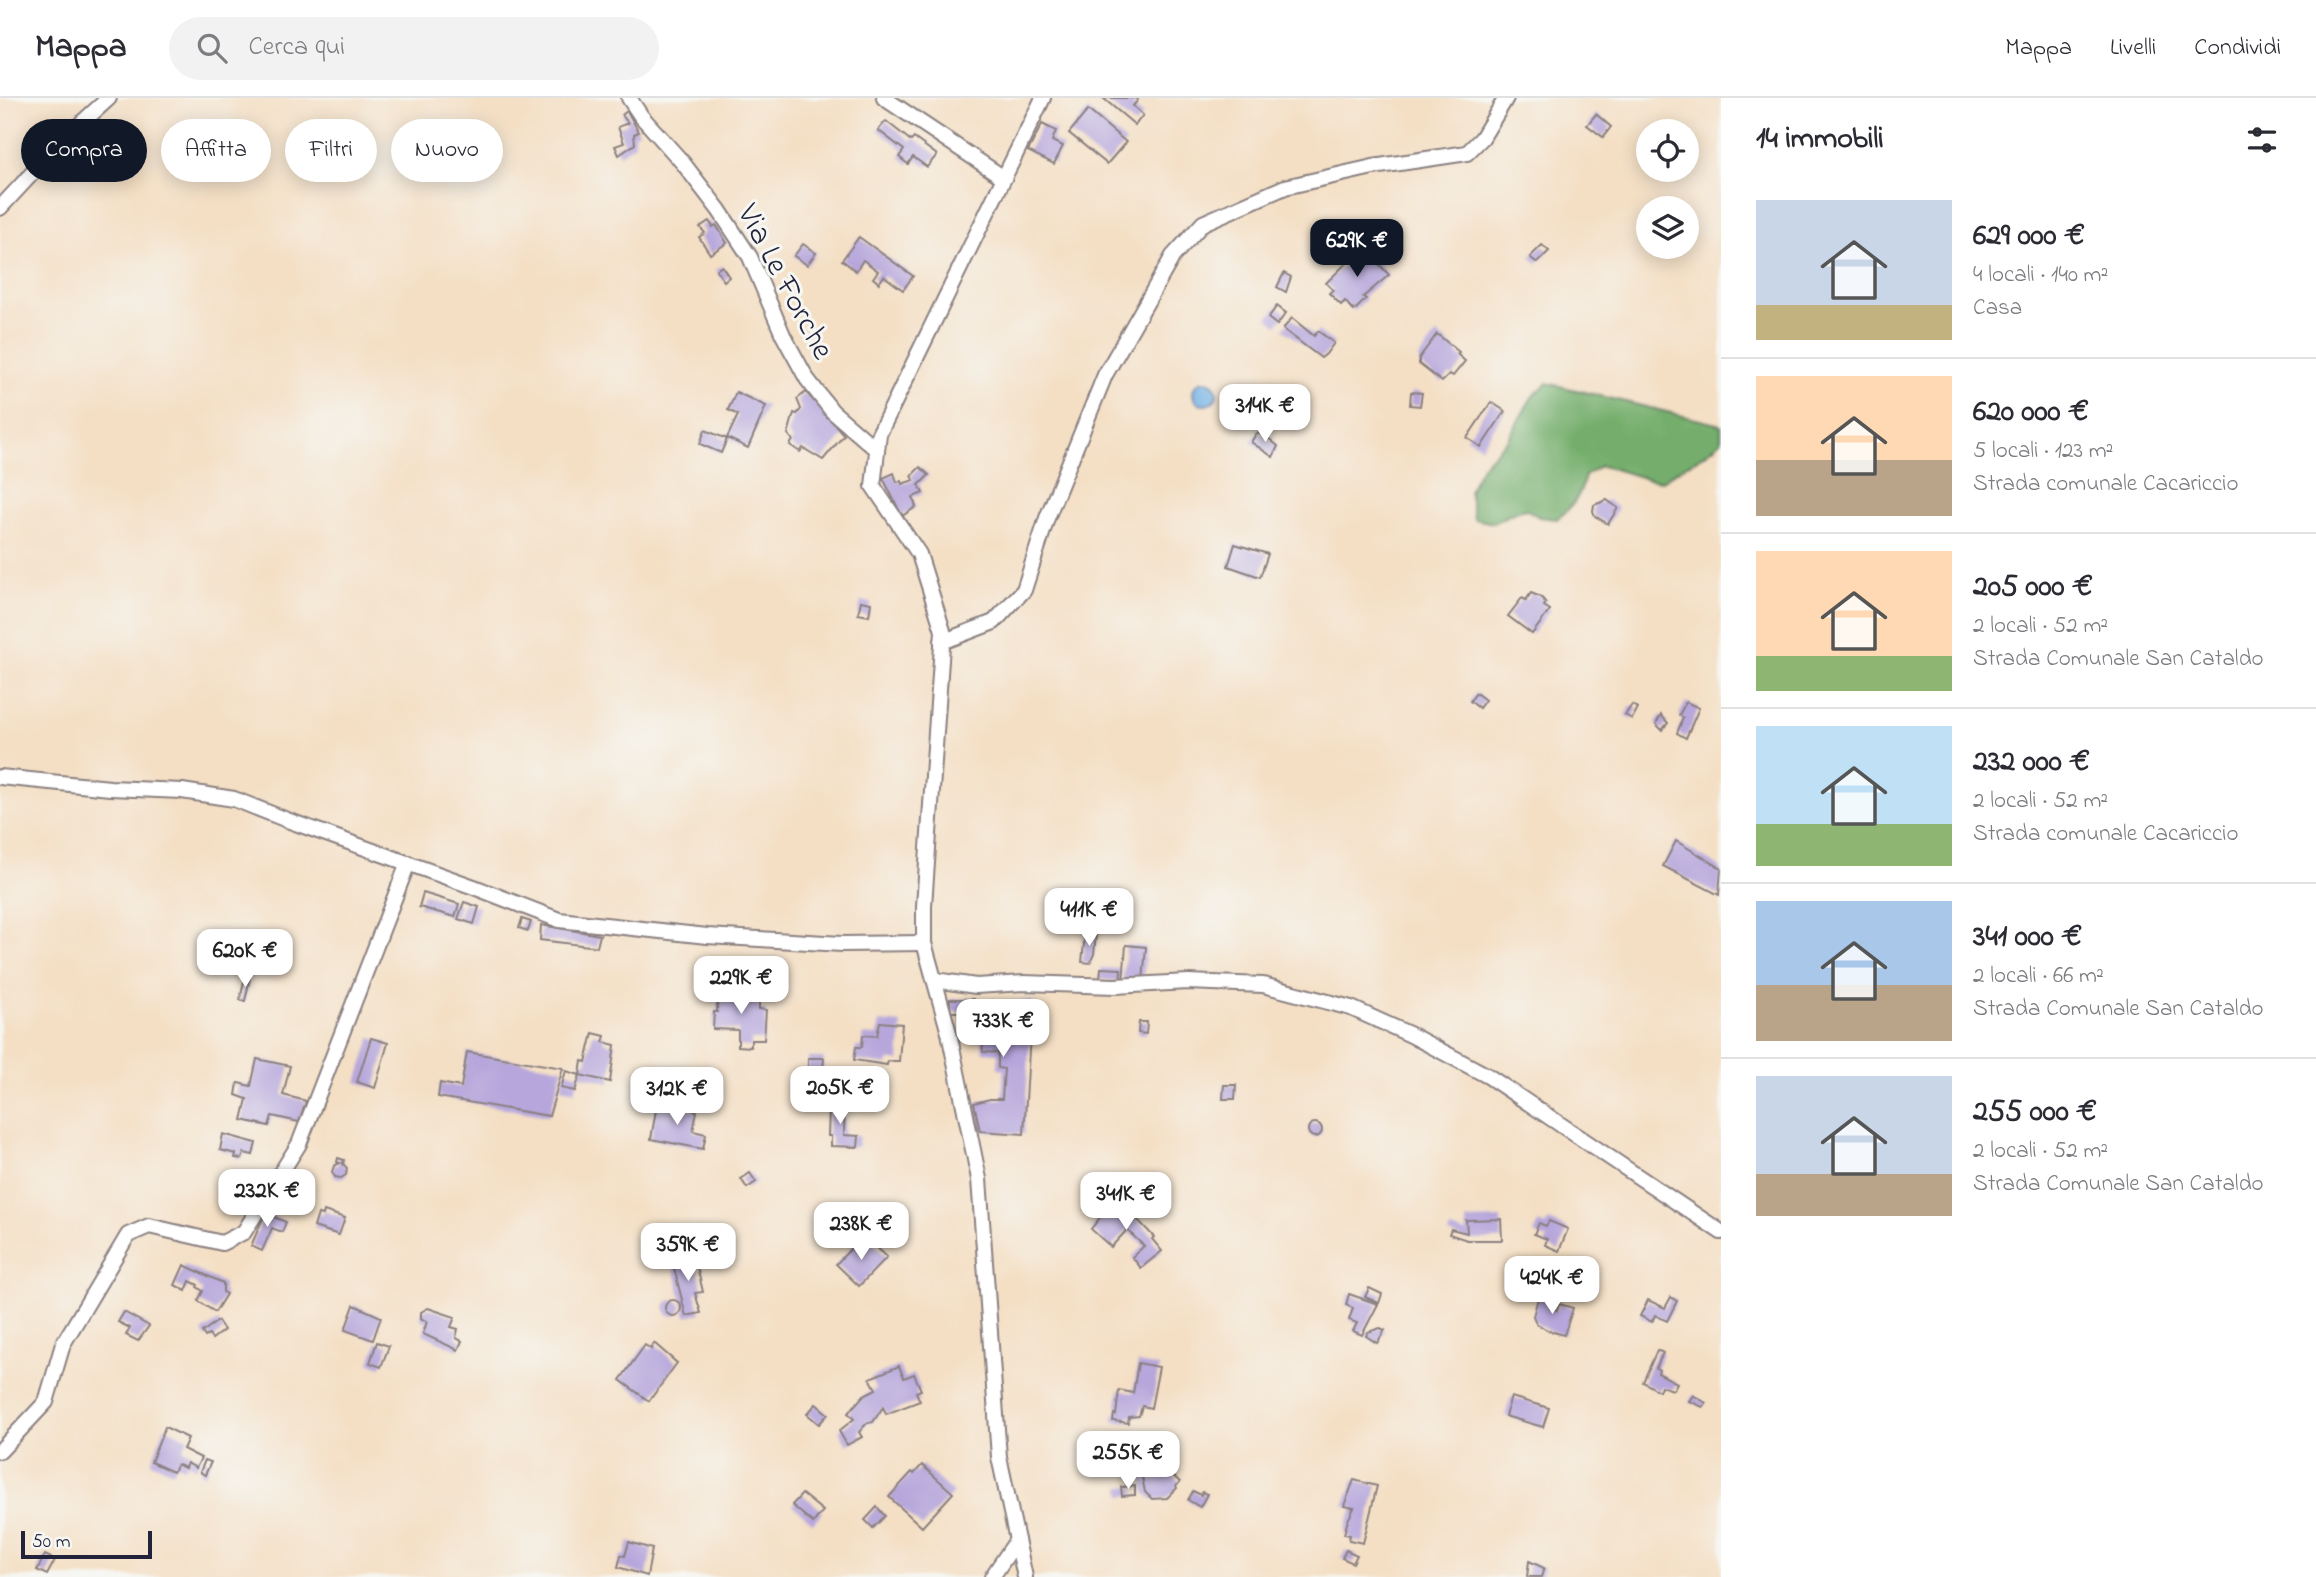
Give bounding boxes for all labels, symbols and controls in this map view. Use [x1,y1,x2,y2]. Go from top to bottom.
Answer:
search box [169,17,659,80]
text: Mappa [35,24,127,72]
icon: search [193,29,231,67]
text: Cerca qui [249,29,345,67]
text: Mappa [2005,31,2072,66]
text: Livelli [2110,31,2156,66]
text: Condividi [2194,31,2281,66]
text: 14 immobili [1756,118,1884,162]
chip: Compra [21,119,147,182]
chip: Affitta [161,119,271,182]
chip: Filtri [285,119,377,182]
chip: Nuovo [391,119,503,182]
map controls [1636,119,1699,259]
button: locate [1636,119,1699,182]
icon: filters [2243,121,2281,159]
street label: Via Le Forche [723,196,845,369]
button: layers [1636,196,1699,259]
text: 629 000 € [1973,215,2085,259]
pin: 629K € [1300,220,1414,279]
text: 629K € [1326,225,1388,258]
icon: home [1812,228,1896,312]
text: 4 locali · 140 m² [1973,259,2108,292]
text: Casa [1973,292,2022,325]
pin: 314K € [1208,384,1322,444]
text: 314K € [1235,390,1295,423]
text: 620 000 € [1973,391,2089,435]
icon: home [1812,404,1896,488]
text: 5 locali · 123 m² [1973,435,2113,468]
text: Strada comunale Cacariccio [1973,468,2238,501]
text: 205 000 € [1973,566,2093,610]
icon: home [1812,579,1896,663]
text: 2 locali · 52 m² [1973,610,2108,643]
text: Strada Comunale San Cataldo [1973,643,2264,676]
text: 232 000 € [1973,741,2090,785]
icon: home [1812,754,1896,838]
text: 2 locali · 52 m² [1973,785,2108,818]
text: Strada comunale Cacariccio [1973,818,2238,851]
pin: 411K € [1032,888,1146,948]
text: 411K € [1060,894,1118,927]
text: 341 000 € [1973,916,2082,960]
icon: home [1812,929,1896,1013]
pin: 620K € [188,930,302,989]
text: 620K € [213,935,277,968]
pin: 229K € [684,956,798,1016]
text: 2 locali · 66 m² [1973,960,2104,993]
text: 229K € [710,962,772,995]
text: Strada Comunale San Cataldo [1973,993,2264,1026]
pin: 733K € [946,1000,1060,1059]
text: 733K € [972,1005,1034,1038]
pin: 205K € [783,1066,897,1126]
pin: 312K € [620,1068,734,1127]
text: 205K € [806,1072,874,1105]
text: 312K € [646,1073,708,1106]
text: 255 000 € [1973,1091,2097,1135]
icon: home [1812,1104,1896,1188]
text: 2 locali · 52 m² [1973,1135,2108,1168]
text: Strada Comunale San Cataldo [1973,1168,2264,1201]
pin: 232K € [210,1170,324,1229]
pin: 341K € [1069,1172,1183,1232]
text: 232K € [234,1175,300,1208]
text: 341K € [1096,1178,1156,1211]
pin: 238K € [804,1202,918,1262]
text: 238K € [830,1208,892,1241]
pin: 359K € [631,1224,745,1283]
text: 359K € [657,1229,719,1262]
pin: 424K € [1495,1256,1609,1316]
text: 424K € [1520,1262,1584,1295]
pin: 255K € [1071,1432,1185,1491]
text: 255K € [1093,1437,1163,1470]
scale bar [21,1528,152,1560]
text: 50 m [32,1529,71,1556]

